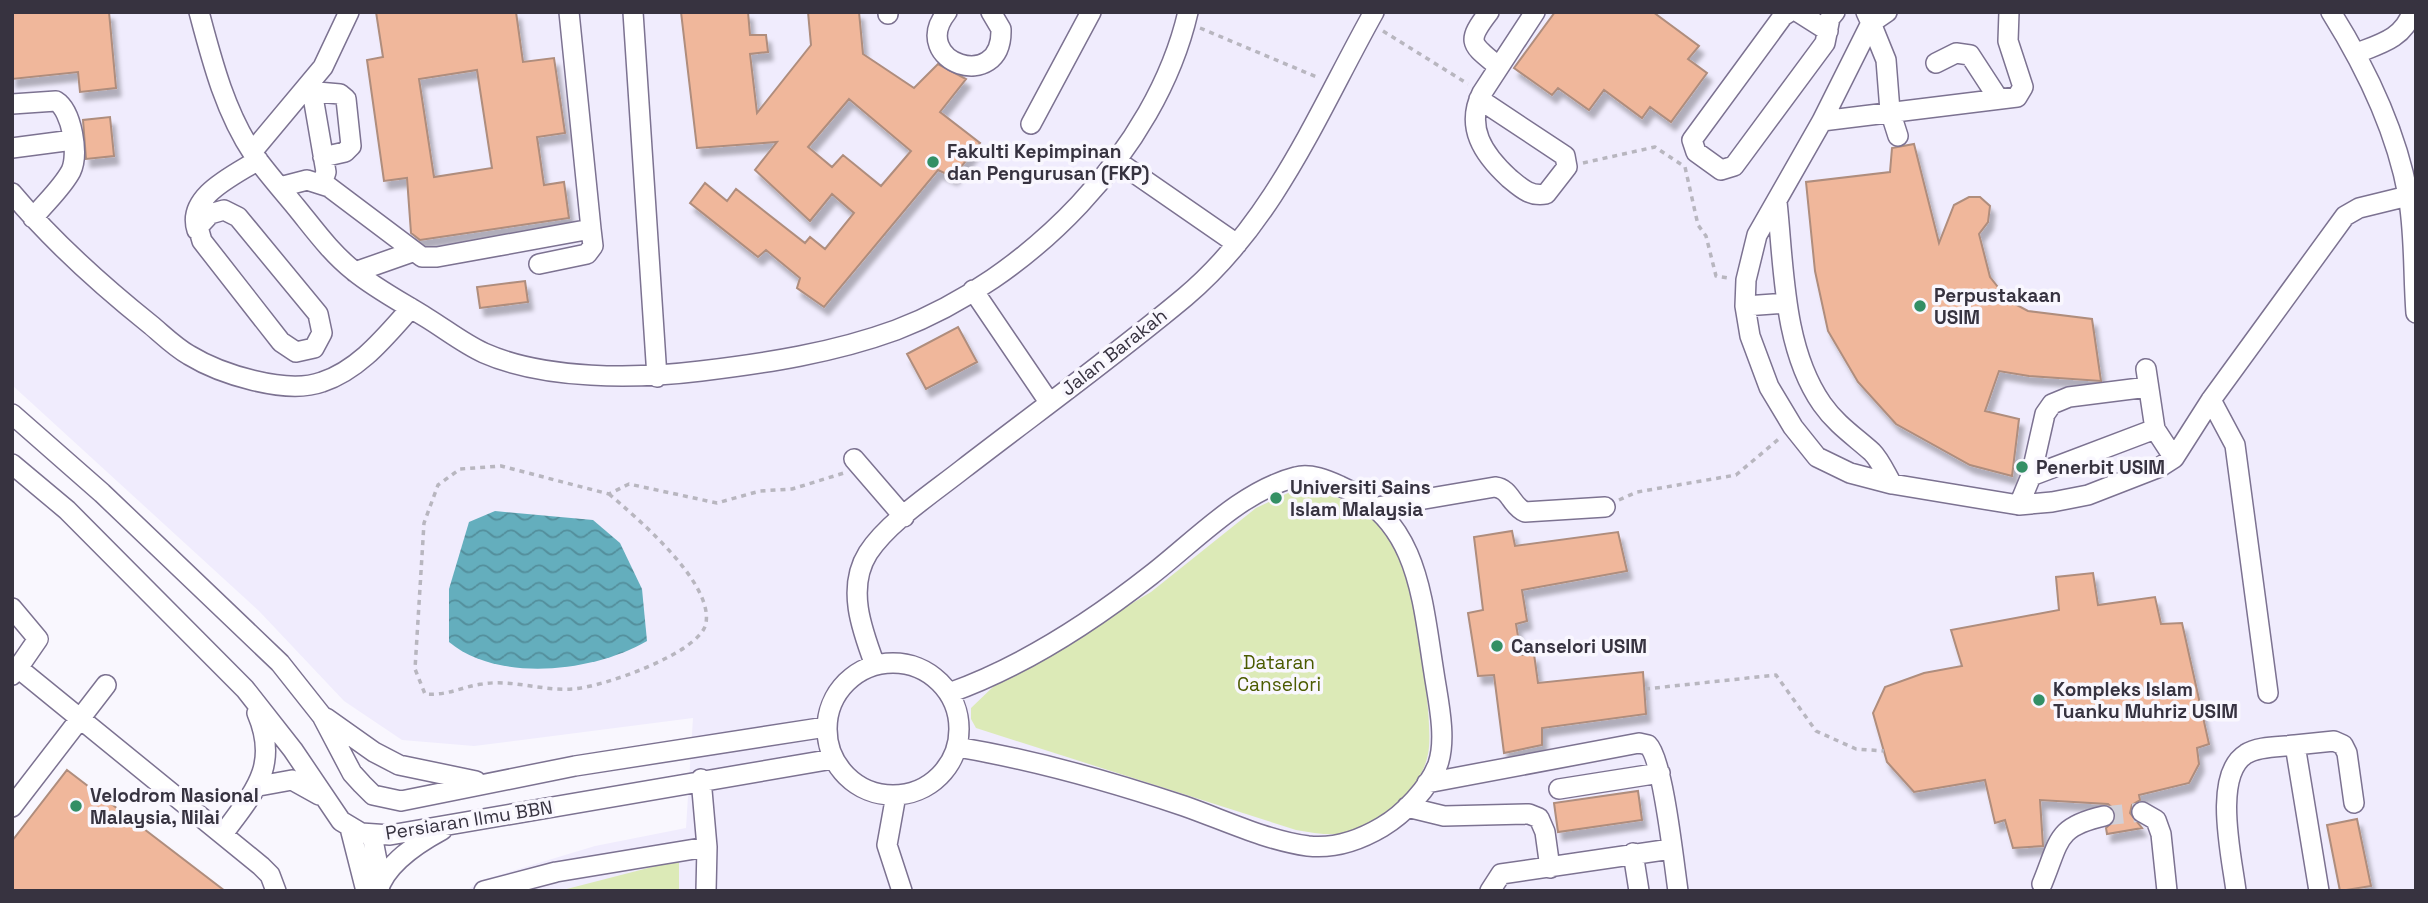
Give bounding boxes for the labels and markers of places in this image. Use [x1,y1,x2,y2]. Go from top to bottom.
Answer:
place label: Fakulti Kepimpinan dan Pengurusan (FKP) [947,139,1149,186]
marker: Fakulti Kepimpinan dan Pengurusan (FKP) [925,154,941,170]
place label: Perpustakaan USIM [1934,283,2061,330]
marker: Perpustakaan USIM [1912,298,1928,314]
place label: Penerbit USIM [2036,455,2165,480]
marker: Penerbit USIM [2014,459,2030,475]
place label: Universiti Sains Islam Malaysia [1290,475,1431,522]
marker: Universiti Sains Islam Malaysia [1268,490,1284,506]
place label: Canselori USIM [1511,634,1647,659]
marker: Canselori USIM [1489,638,1505,654]
place label: Kompleks Islam Tuanku Muhriz USIM [2053,677,2238,724]
marker: Kompleks Islam Tuanku Muhriz USIM [2031,692,2047,708]
place label: Velodrom Nasional Malaysia, Nilai [90,783,259,830]
marker: Velodrom Nasional Malaysia, Nilai [68,798,84,814]

